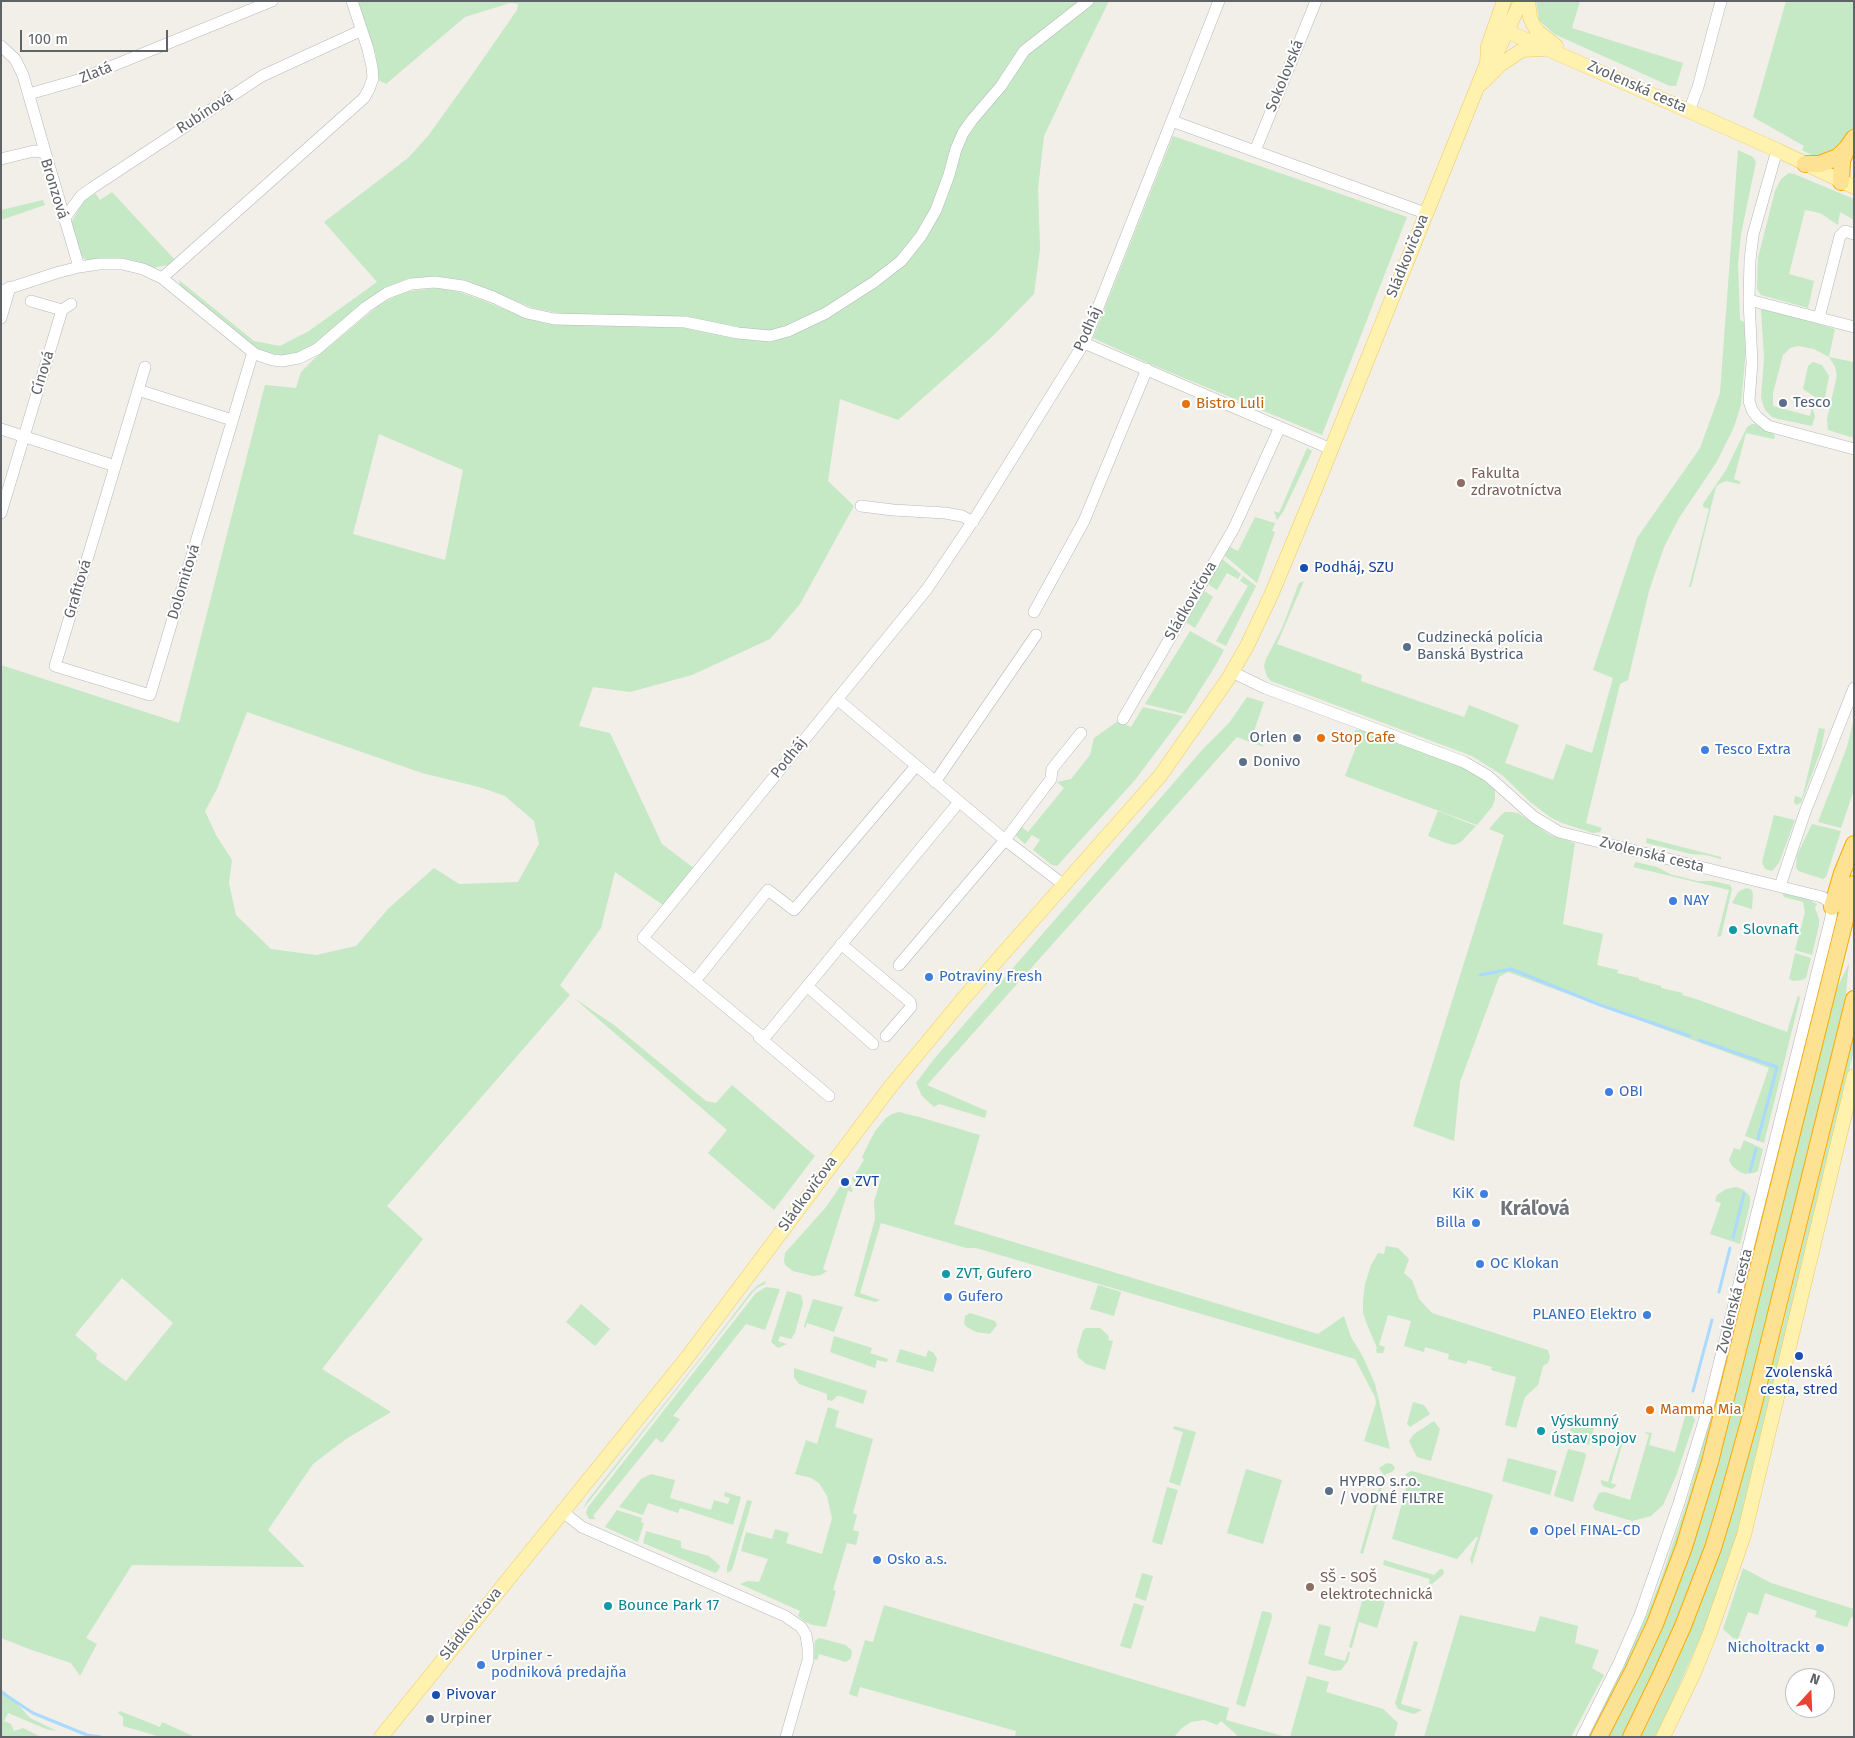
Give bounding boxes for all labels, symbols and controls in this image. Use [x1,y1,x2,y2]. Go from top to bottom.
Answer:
scale bar [22,20,170,52]
text: 100 m [28,30,68,48]
street label: Sokolovská [1262,37,1308,115]
street label: Zvolenská cesta [1584,57,1690,117]
street label: Zlatá [77,58,115,88]
street label: Rubínová [173,88,237,138]
street label: Bronzová [36,157,72,221]
street label: Sládkovičova [1383,212,1433,300]
street label: Podháj [1070,304,1106,354]
street label: Cínová [28,349,58,397]
place label: Tesco [1793,394,1831,412]
place label: Bistro Luli [1196,395,1264,413]
marker: Tesco [1777,397,1789,409]
marker: Bistro Luli [1180,398,1192,410]
place label: Fakulta zdravotníctva [1471,465,1562,500]
marker: Fakulta zdravotníctva [1455,477,1467,489]
street label: Dolomitová [164,542,204,622]
street label: Grafitová [61,557,95,621]
street label: Sládkovičova [1161,558,1221,644]
place label: Podháj, SZU [1314,559,1394,577]
marker: Podháj, SZU [1298,562,1310,574]
place label: Cudzinecká polícia Banská Bystrica [1417,629,1543,664]
marker: Cudzinecká polícia Banská Bystrica [1401,641,1413,653]
place label: Orlen [1250,729,1287,747]
place label: Stop Cafe [1331,729,1395,747]
marker: Orlen [1291,732,1303,744]
marker: Stop Cafe [1315,732,1327,744]
street label: Podháj [767,734,811,782]
place label: Tesco Extra [1715,741,1791,759]
marker: Tesco Extra [1699,744,1711,756]
place label: Donivo [1253,753,1301,771]
marker: Donivo [1237,756,1249,768]
street label: Zvolenská cesta [1598,833,1706,877]
place label: NAY [1683,892,1709,910]
marker: NAY [1667,895,1679,907]
place label: Slovnaft [1743,921,1799,939]
marker: Slovnaft [1727,924,1739,936]
place label: Potraviny Fresh [939,968,1042,986]
marker: Potraviny Fresh [923,971,935,983]
place label: OBI [1619,1083,1643,1101]
marker: OBI [1603,1086,1615,1098]
street label: Sládkovičova [775,1153,841,1235]
place label: ZVT [855,1173,879,1191]
marker: ZVT [839,1176,851,1188]
place label: KiK [1452,1185,1474,1203]
marker: KiK [1478,1188,1490,1200]
district label: Kráľová [1500,1197,1570,1221]
place label: Billa [1436,1214,1466,1232]
marker: Billa [1470,1217,1482,1229]
street label: Zvolenská cesta [1713,1247,1757,1355]
place label: OC Klokan [1490,1255,1559,1273]
marker: OC Klokan [1474,1258,1486,1270]
place label: ZVT, Gufero [956,1265,1032,1283]
marker: ZVT, Gufero [940,1268,952,1280]
place label: Gufero [958,1288,1003,1306]
marker: Gufero [942,1291,954,1303]
place label: PLANEO Elektro [1532,1306,1637,1324]
marker: PLANEO Elektro [1641,1309,1653,1321]
marker: Zvolenská cesta, stred [1793,1350,1805,1362]
place label: Zvolenská cesta, stred [1760,1364,1838,1399]
place label: Mamma Mia [1660,1401,1742,1419]
marker: Mamma Mia [1644,1404,1656,1416]
place label: Výskumný ústav spojov [1551,1413,1636,1448]
marker: Výskumný ústav spojov [1535,1425,1547,1437]
place label: HYPRO s.r.o. / VODNÉ FILTRE [1339,1473,1444,1508]
marker: HYPRO s.r.o. / VODNÉ FILTRE [1323,1485,1335,1497]
place label: Opel FINAL-CD [1544,1522,1641,1540]
marker: Opel FINAL-CD [1528,1525,1540,1537]
place label: Osko a.s. [887,1551,947,1569]
marker: Osko a.s. [871,1554,883,1566]
place label: SŠ - SOŠ elektrotechnická [1320,1569,1433,1604]
marker: SŠ - SOŠ elektrotechnická [1304,1581,1316,1593]
street label: Sládkovičova [436,1584,506,1664]
place label: Bounce Park 17 [618,1597,719,1615]
marker: Bounce Park 17 [602,1600,614,1612]
place label: Nicholtrackt [1727,1639,1810,1657]
marker: Nicholtrackt [1814,1642,1826,1654]
place label: Urpiner - podniková predajňa [491,1647,627,1682]
marker: Urpiner - podniková predajňa [475,1659,487,1671]
north arrow [1785,1668,1835,1718]
text: N [1808,1670,1822,1689]
place label: Pivovar [446,1686,496,1704]
marker: Pivovar [430,1689,442,1701]
place label: Urpiner [440,1710,492,1728]
marker: Urpiner [424,1713,436,1725]

